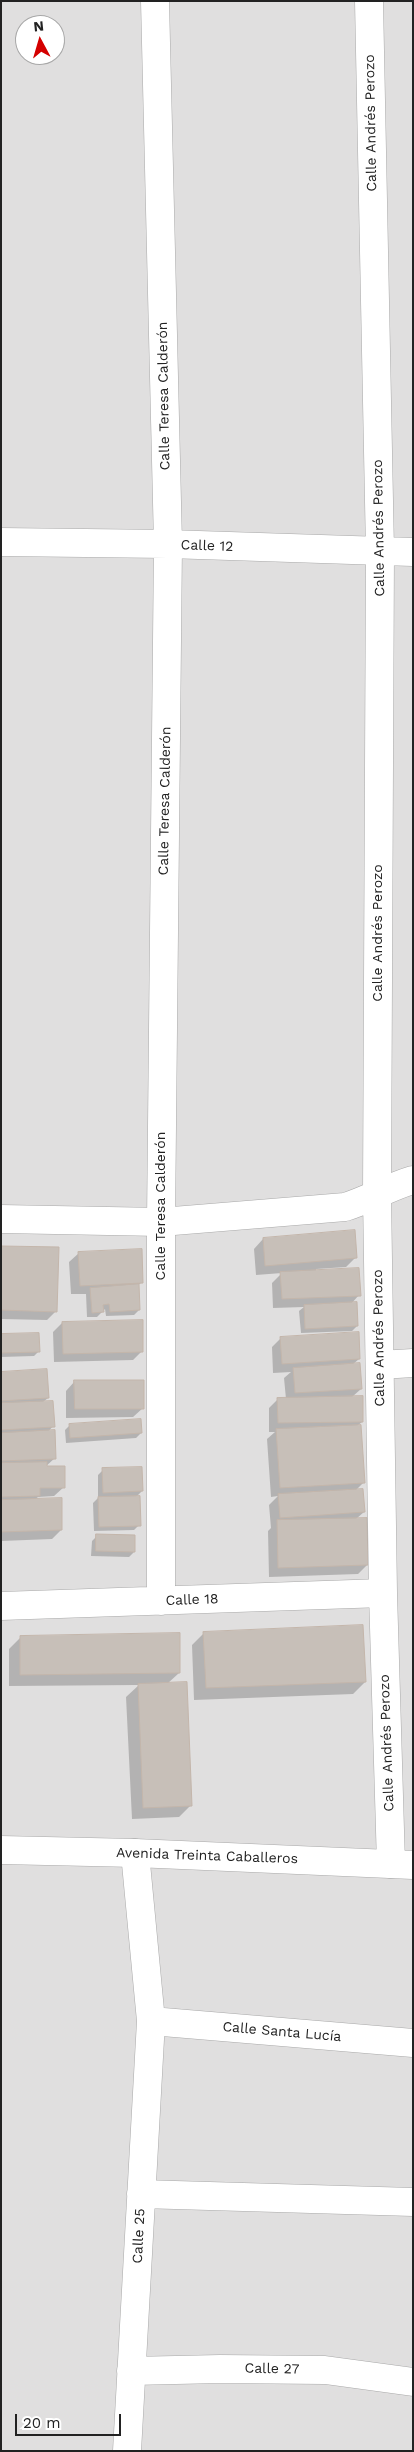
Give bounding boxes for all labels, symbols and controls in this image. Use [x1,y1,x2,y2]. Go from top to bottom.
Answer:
north arrow [15,15,65,65]
text: N [33,18,45,35]
street label: Calle Andrés Perozo [361,54,381,192]
street label: Calle Teresa Calderón [154,321,174,471]
street label: Calle Andrés Perozo [369,459,389,597]
street label: Calle 12 [180,537,234,555]
street label: Calle Teresa Calderón [155,726,175,876]
street label: Calle Andrés Perozo [370,864,386,1002]
street label: Calle Teresa Calderón [153,1132,169,1280]
street label: Calle Andrés Perozo [369,1269,389,1407]
street label: Calle 18 [165,1591,219,1609]
street label: Calle Andrés Perozo [376,1674,398,1812]
street label: Avenida Treinta Caballeros [116,1844,298,1868]
street label: Calle Santa Lucía [222,2018,342,2046]
street label: Calle 25 [129,2208,149,2264]
street label: Calle 27 [245,2360,299,2378]
scale bar [18,2404,124,2436]
text: 20 m [23,2414,61,2432]

